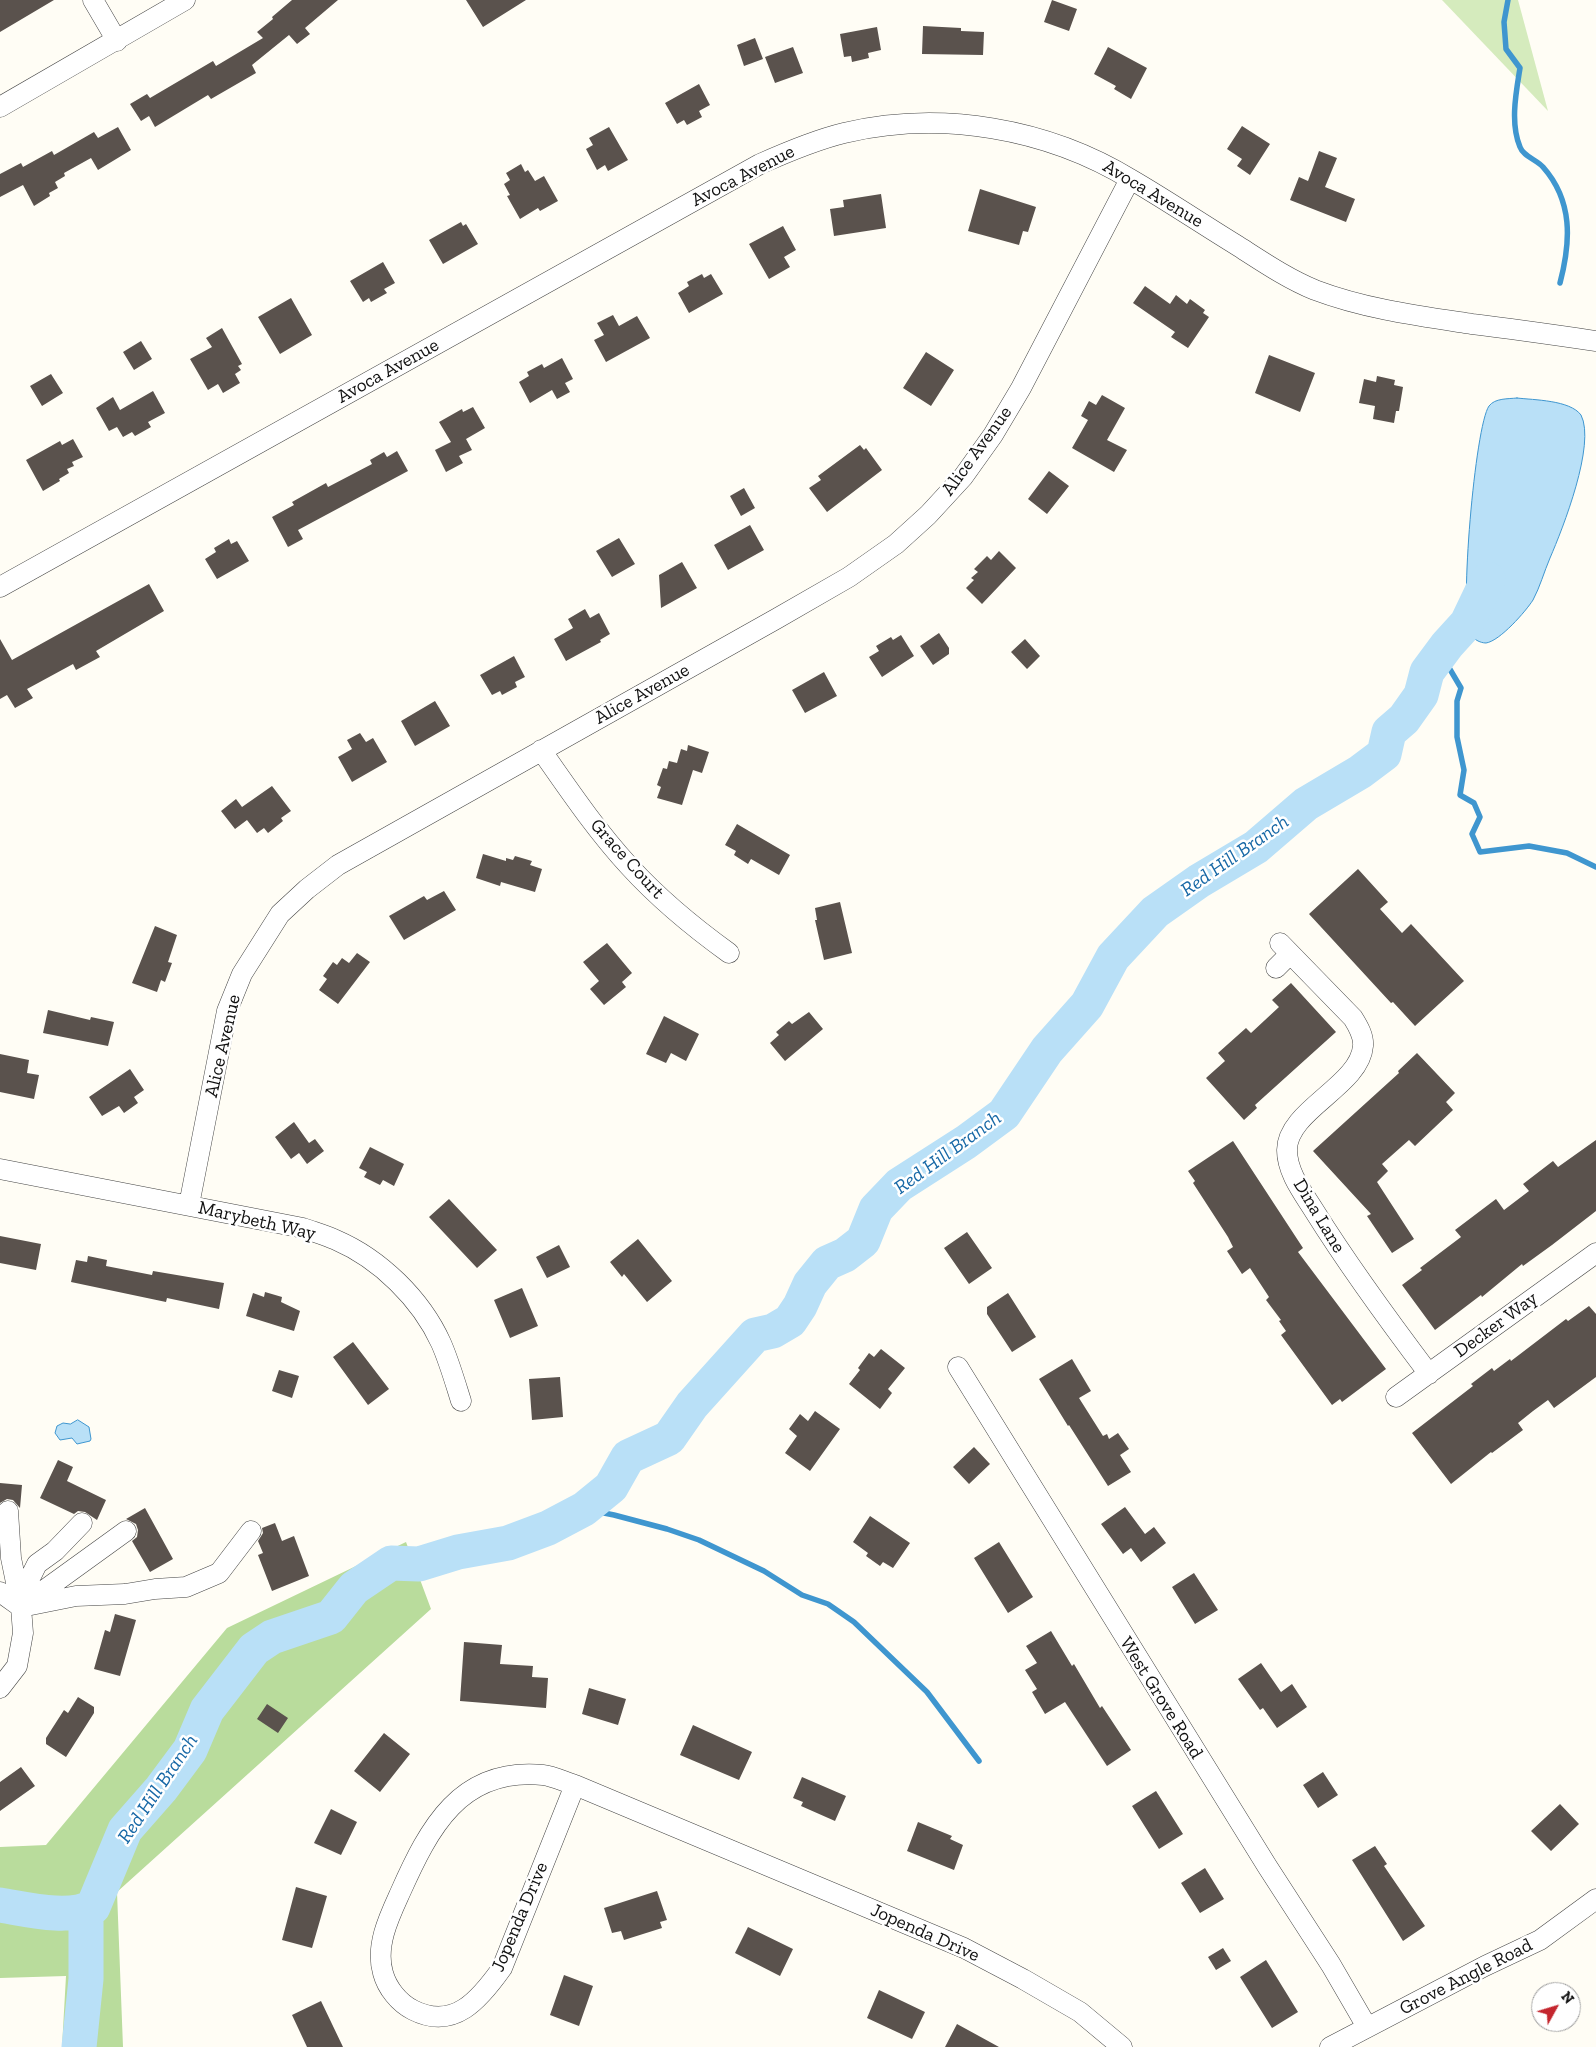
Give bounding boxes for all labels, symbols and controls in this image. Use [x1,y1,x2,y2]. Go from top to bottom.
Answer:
street label: Avoca Avenue [687,140,799,212]
street label: Avoca Avenue [1099,155,1207,233]
street label: Avoca Avenue [333,334,443,408]
street label: Alice Avenue [937,402,1017,500]
street label: Alice Avenue [591,659,693,729]
water label: Red Hill Branch [1176,810,1294,902]
street label: Grace Court [585,814,669,904]
street label: Alice Avenue [200,992,246,1100]
water label: Red Hill Branch [890,1106,1006,1200]
street label: Dina Lane [1288,1175,1350,1257]
street label: Marybeth Way [196,1196,318,1246]
street label: Decker Way [1450,1287,1542,1363]
street label: West Grove Road [1114,1633,1208,1763]
water label: Red Hill Branch [113,1730,203,1848]
street label: Jopenda Drive [487,1859,553,1975]
street label: Jopenda Drive [867,1899,983,1967]
street label: Grove Angle Road [1396,1934,1536,2020]
north arrow [1531,1982,1581,2032]
text: N [1557,1988,1577,2007]

